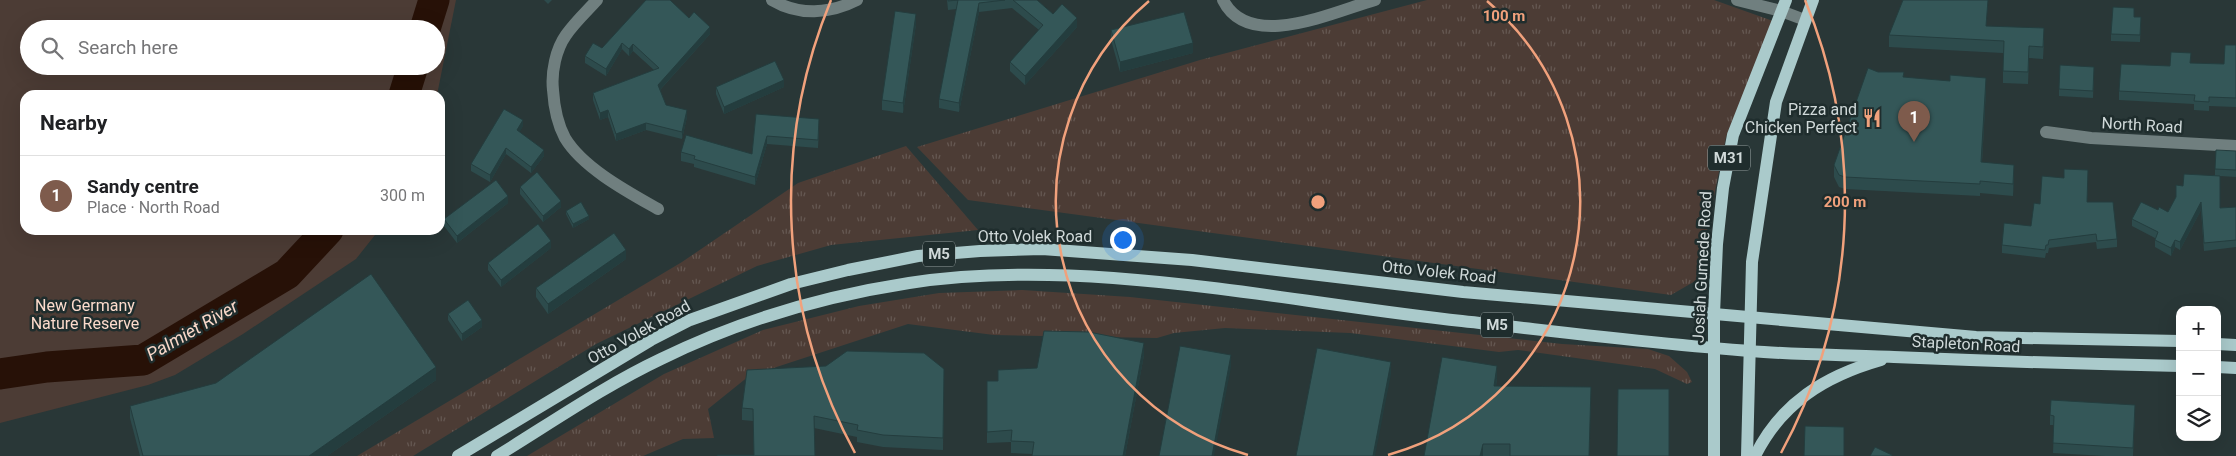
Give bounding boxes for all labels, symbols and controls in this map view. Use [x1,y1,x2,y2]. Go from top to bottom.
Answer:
text: 100 m [1483,7,1525,25]
search box [20,20,445,75]
icon: search [38,34,66,62]
text: Search here [78,36,178,59]
place label: Pizza and Chicken Perfect [1745,100,1857,137]
pin: 1 [1898,101,1930,142]
restaurant icon: Pizza and Chicken Perfect [1861,107,1883,129]
text: Nearby [40,111,107,135]
street label: North Road [2101,113,2183,137]
road number: M31 [1708,146,1750,170]
text: Sandy centre [87,175,199,198]
text: 1 [51,186,61,205]
text: 300 m [380,186,425,205]
street label: Josiah Gumede Road [1689,191,1715,343]
centre of rings [1309,193,1327,211]
text: 200 m [1824,193,1866,211]
text: Place · North Road [87,198,220,217]
street label: Otto Volek Road [978,227,1092,246]
your location [1110,227,1136,253]
road number: M5 [923,242,955,266]
street label: Otto Volek Road [1381,257,1497,287]
water label: Palmiet River [143,295,242,365]
park label: New Germany Nature Reserve [31,296,139,333]
street label: Otto Volek Road [584,296,694,368]
map controls [2176,306,2221,441]
button: + [2176,306,2221,351]
road number: M5 [1481,312,1513,338]
street label: Stapleton Road [1911,332,2021,356]
button: − [2176,351,2221,396]
button: layers [2176,396,2221,441]

